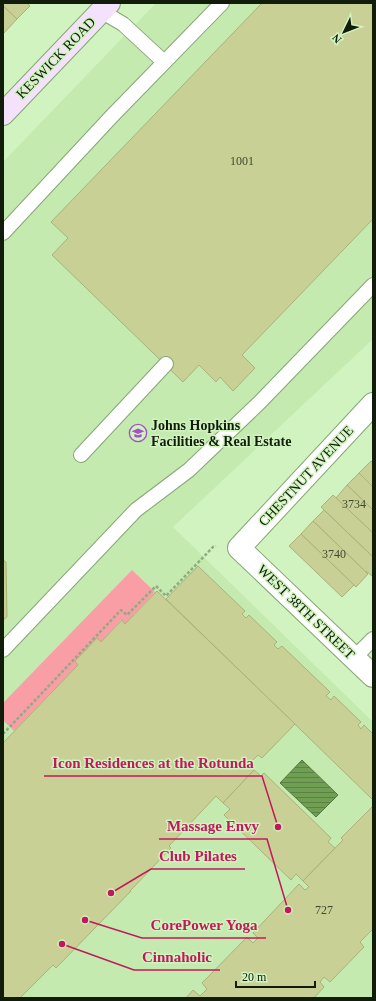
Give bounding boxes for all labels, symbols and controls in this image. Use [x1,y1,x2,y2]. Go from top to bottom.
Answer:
north arrow [324,12,364,52]
street label: KESWICK ROAD [13,14,99,102]
text: N [330,32,344,46]
house number: 1001 [230,154,254,168]
place label: Johns Hopkins Facilities & Real Estate [151,418,291,449]
school or university icon: Johns Hopkins Facilities & Real Estate [128,423,148,443]
street label: CHESTNUT AVENUE [256,423,356,529]
house number: 3734 [342,497,366,511]
house number: 3740 [322,547,346,561]
street label: WEST 38TH STREET [254,562,358,662]
callout: Icon Residences at the Rotunda [44,749,262,776]
text: Icon Residences at the Rotunda [52,755,254,771]
callout: Massage Envy [159,812,267,839]
text: Massage Envy [167,818,260,834]
callout: Club Pilates [151,842,245,869]
text: Club Pilates [159,848,237,864]
house number: 727 [315,903,333,917]
callout: CorePower Yoga [142,911,266,938]
text: CorePower Yoga [151,917,258,933]
callout: Cinnaholic [134,943,220,970]
text: Cinnaholic [142,949,212,965]
scale bar [236,963,315,989]
text: 20 m [242,970,267,984]

